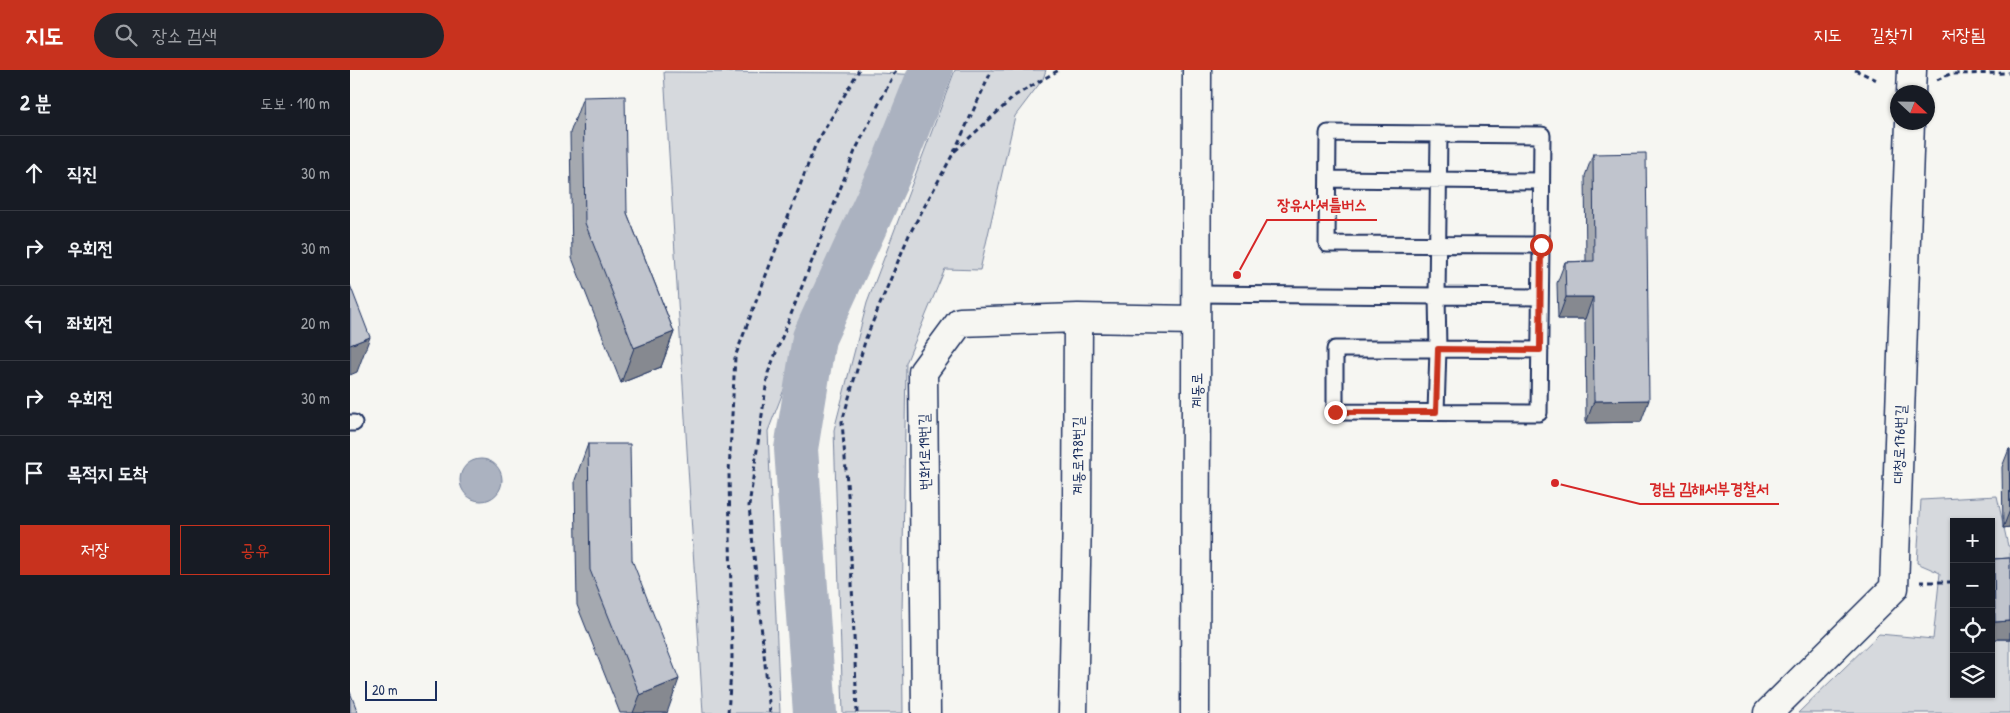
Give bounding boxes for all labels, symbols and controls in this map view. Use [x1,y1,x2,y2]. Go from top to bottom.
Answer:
search box [94,13,444,58]
text: 지도 [25,19,64,51]
icon: search [112,21,140,49]
text: 장소 검색 [152,22,217,48]
text: 지도 [1813,22,1842,47]
text: 길찾기 [1870,22,1914,47]
text: 저장됨 [1942,22,1985,47]
north arrow [1890,85,1935,130]
text: 2 분 [20,88,52,117]
text: 도보 · 110 m [260,92,330,114]
icon: ahead [20,159,48,187]
text: 직진 [67,160,98,186]
text: 30 m [301,162,330,184]
callout: 장유사셔틀버스 [1267,189,1377,220]
text: 장유사셔틀버스 [1277,193,1367,215]
icon: right [20,234,48,262]
route start [1530,234,1553,257]
text: 우회전 [67,235,113,261]
text: 30 m [301,237,330,259]
icon: left [20,309,48,337]
text: 좌회전 [67,310,113,336]
text: 20 m [301,312,330,334]
street label: 계동로 [1186,373,1207,409]
icon: right [20,384,48,412]
text: 우회전 [67,385,113,411]
text: 30 m [301,387,330,409]
route end [1324,401,1347,424]
street label: 대청로176번길 [1887,404,1911,484]
street label: 번화1로19번길 [913,413,935,491]
street label: 계동로178번길 [1067,416,1088,496]
icon: arrive [20,459,48,487]
text: 목적지 도착 [67,460,148,486]
callout: 경남 김해서부경찰서 [1640,473,1779,504]
text: 경남 김해서부경찰서 [1649,477,1769,499]
map controls [1950,518,1995,698]
button: + [1950,518,1995,563]
button: 저장 [20,525,170,575]
button: 공유 [180,525,330,575]
button: − [1950,563,1995,608]
button: locate [1950,608,1995,653]
button: layers [1950,653,1995,698]
scale bar [365,678,438,701]
text: 20 m [372,680,398,699]

